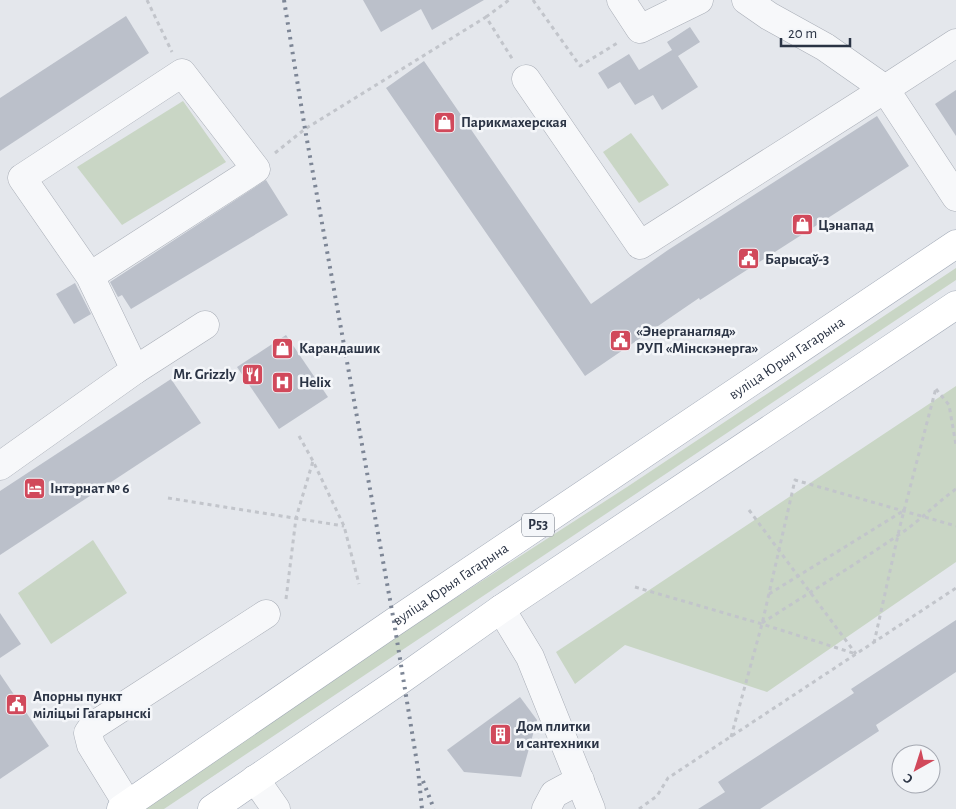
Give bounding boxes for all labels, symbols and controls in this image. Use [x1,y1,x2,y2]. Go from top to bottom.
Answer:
scale bar [781,15,850,47]
text: 20 m [788,26,817,41]
shop icon: Парикмахерская [433,110,457,134]
place label: Парикмахерская [461,115,567,130]
shop icon: Цэнапад [790,213,814,237]
place label: Цэнапад [818,218,874,233]
public building icon: Барысаў-3 [737,247,761,271]
place label: Барысаў-3 [765,252,829,267]
street label: вуліца Юрыя Гагарына [726,314,847,402]
place label: «Энерганагляд» РУП «Мінскэнерга» [636,324,758,356]
public building icon: «Энерганагляд» РУП «Мінскэнерга» [608,328,632,352]
shop icon: Карандашик [271,336,295,360]
place label: Карандашик [299,341,381,356]
restaurant icon: Mr. Grizzly [240,362,264,386]
place label: Mr. Grizzly [173,367,236,382]
hospital icon: Helix [271,370,295,394]
place label: Helix [299,375,331,390]
hotel icon: Інтэрнат № 6 [22,476,46,500]
place label: Інтэрнат № 6 [50,481,129,496]
road number: Р53 [522,514,554,536]
street label: вуліца Юрыя Гагарына [390,540,511,628]
place label: Апорны пункт міліцыі Гагарынскі [33,689,151,721]
public building icon: Апорны пункт міліцыі Гагарынскі [5,693,29,717]
place label: Дом плитки и сантехники [516,719,599,751]
building icon: Дом плитки и сантехники [488,723,512,747]
north arrow [891,744,941,794]
text: С [901,770,916,786]

